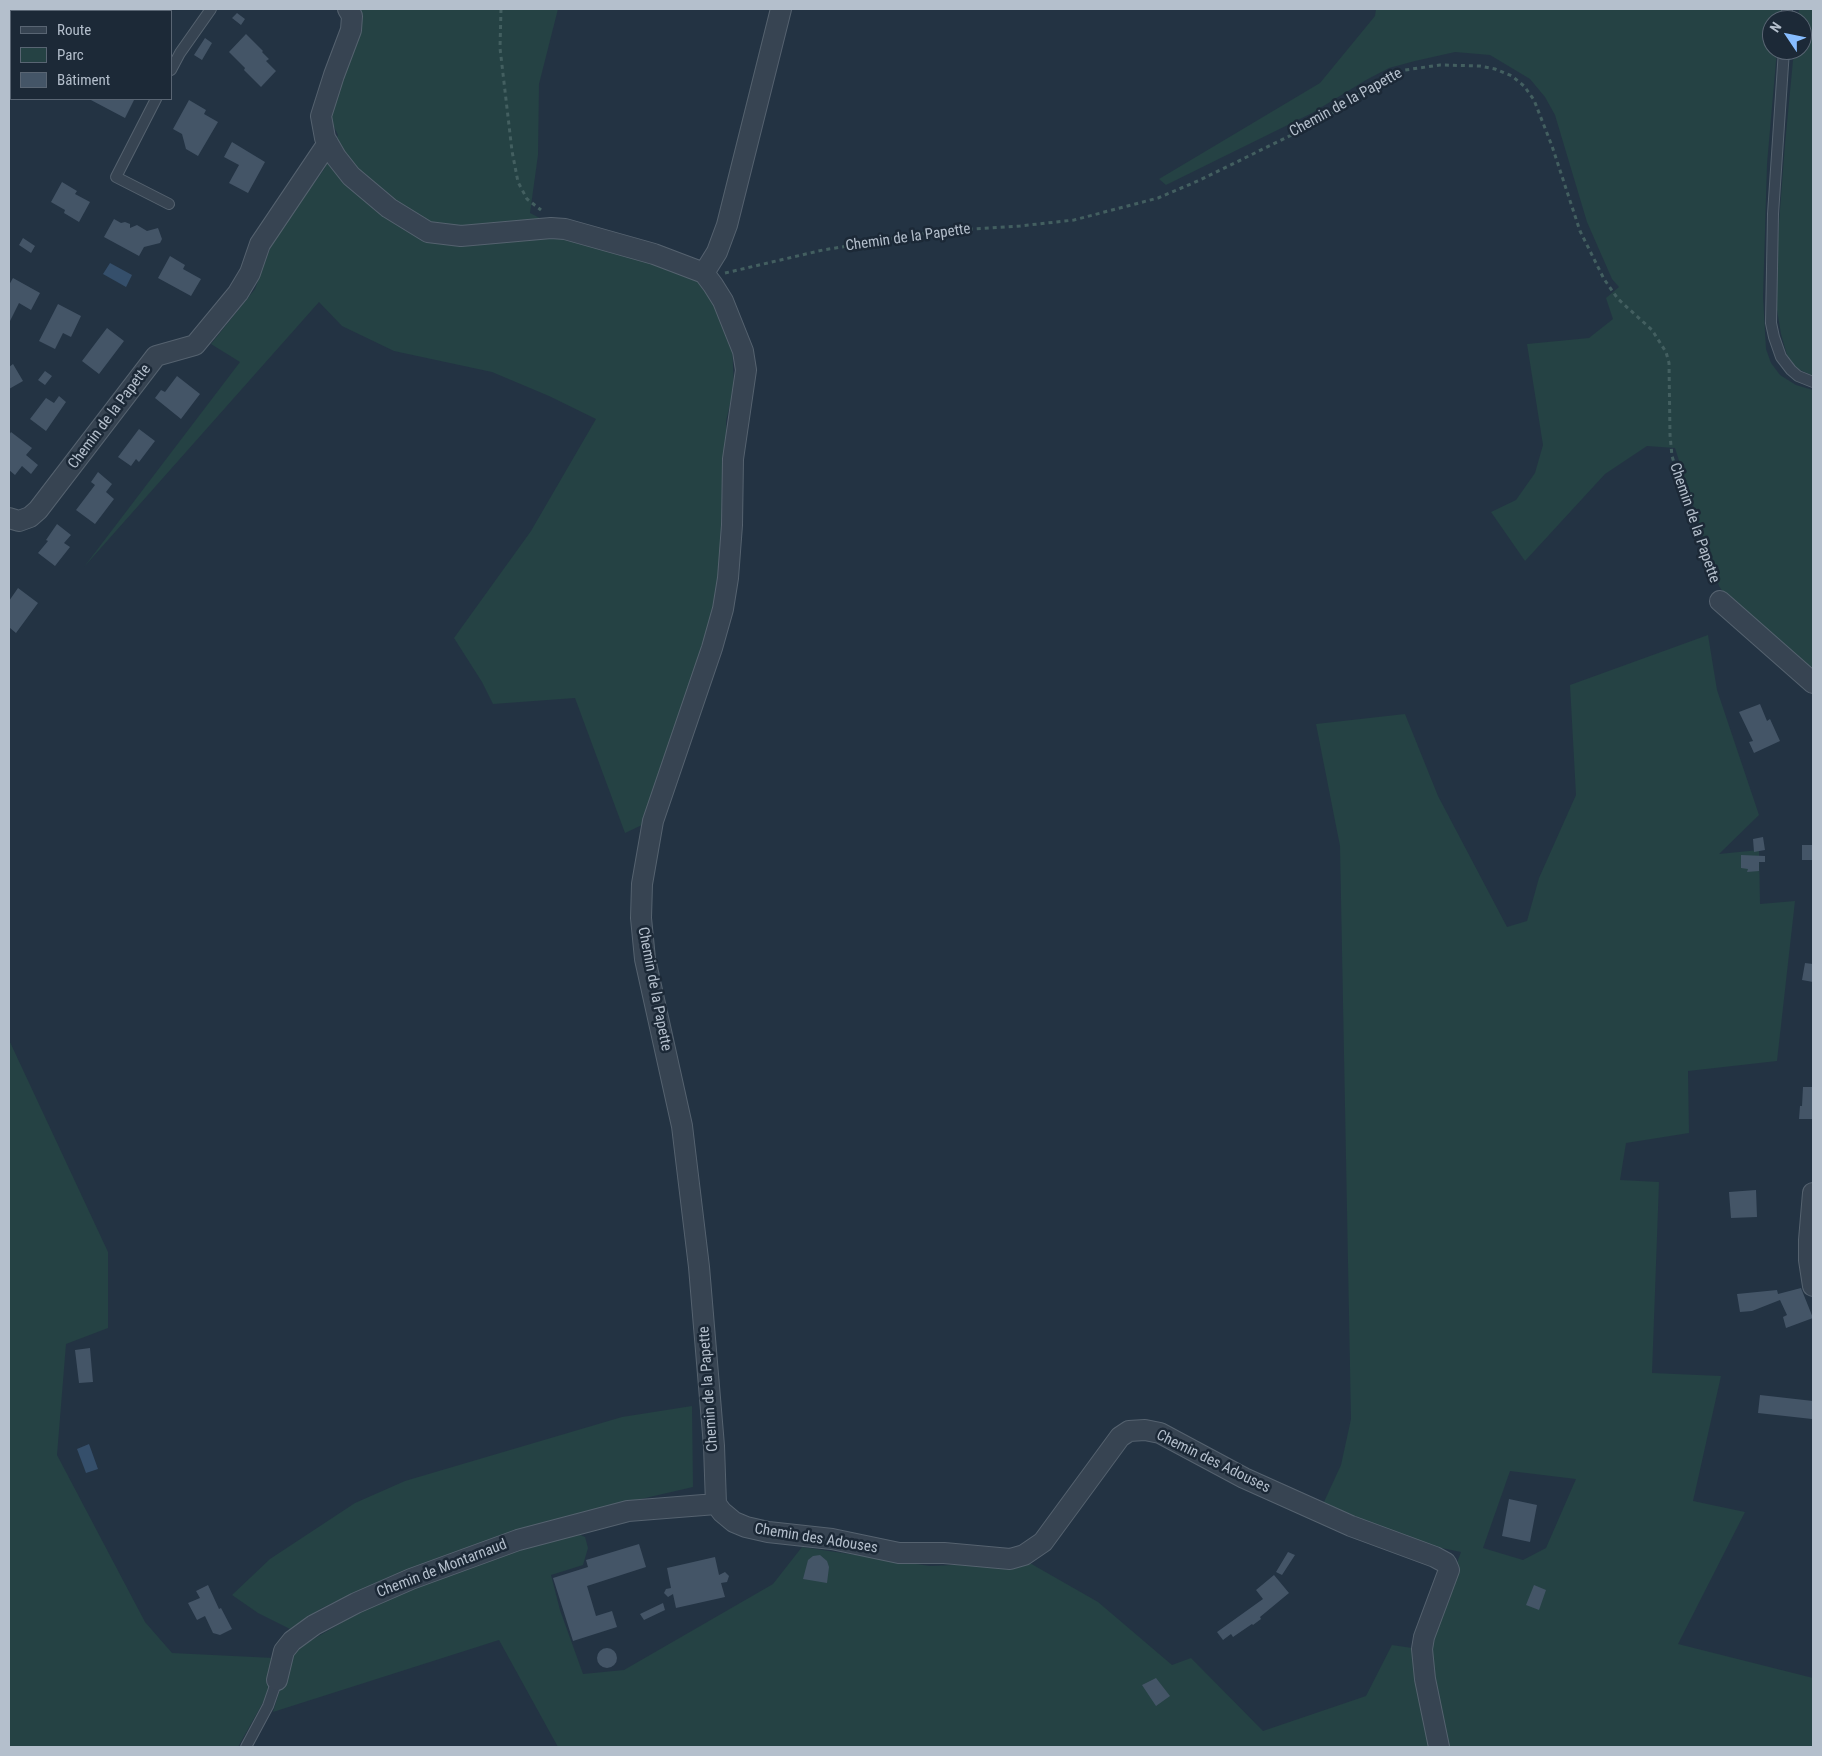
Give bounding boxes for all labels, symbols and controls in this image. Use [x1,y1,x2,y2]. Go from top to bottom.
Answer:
legend [10,10,172,100]
north arrow [1762,10,1812,60]
text: N [1766,19,1784,35]
text: Route [57,21,91,39]
text: Parc [57,46,84,64]
street label: Chemin de la Papette [1287,65,1405,141]
text: Bâtiment [57,71,110,89]
street label: Chemin de la Papette [844,220,972,256]
street label: Chemin de la Papette [65,361,155,473]
street label: Chemin de la Papette [1665,461,1723,585]
street label: Chemin de la Papette [633,925,675,1053]
street label: Chemin de la Papette [696,1326,722,1452]
street label: Chemin des Adouses [1153,1427,1273,1497]
street label: Chemin des Adouses [753,1520,879,1558]
street label: Chemin de Montarnaud [375,1536,509,1602]

